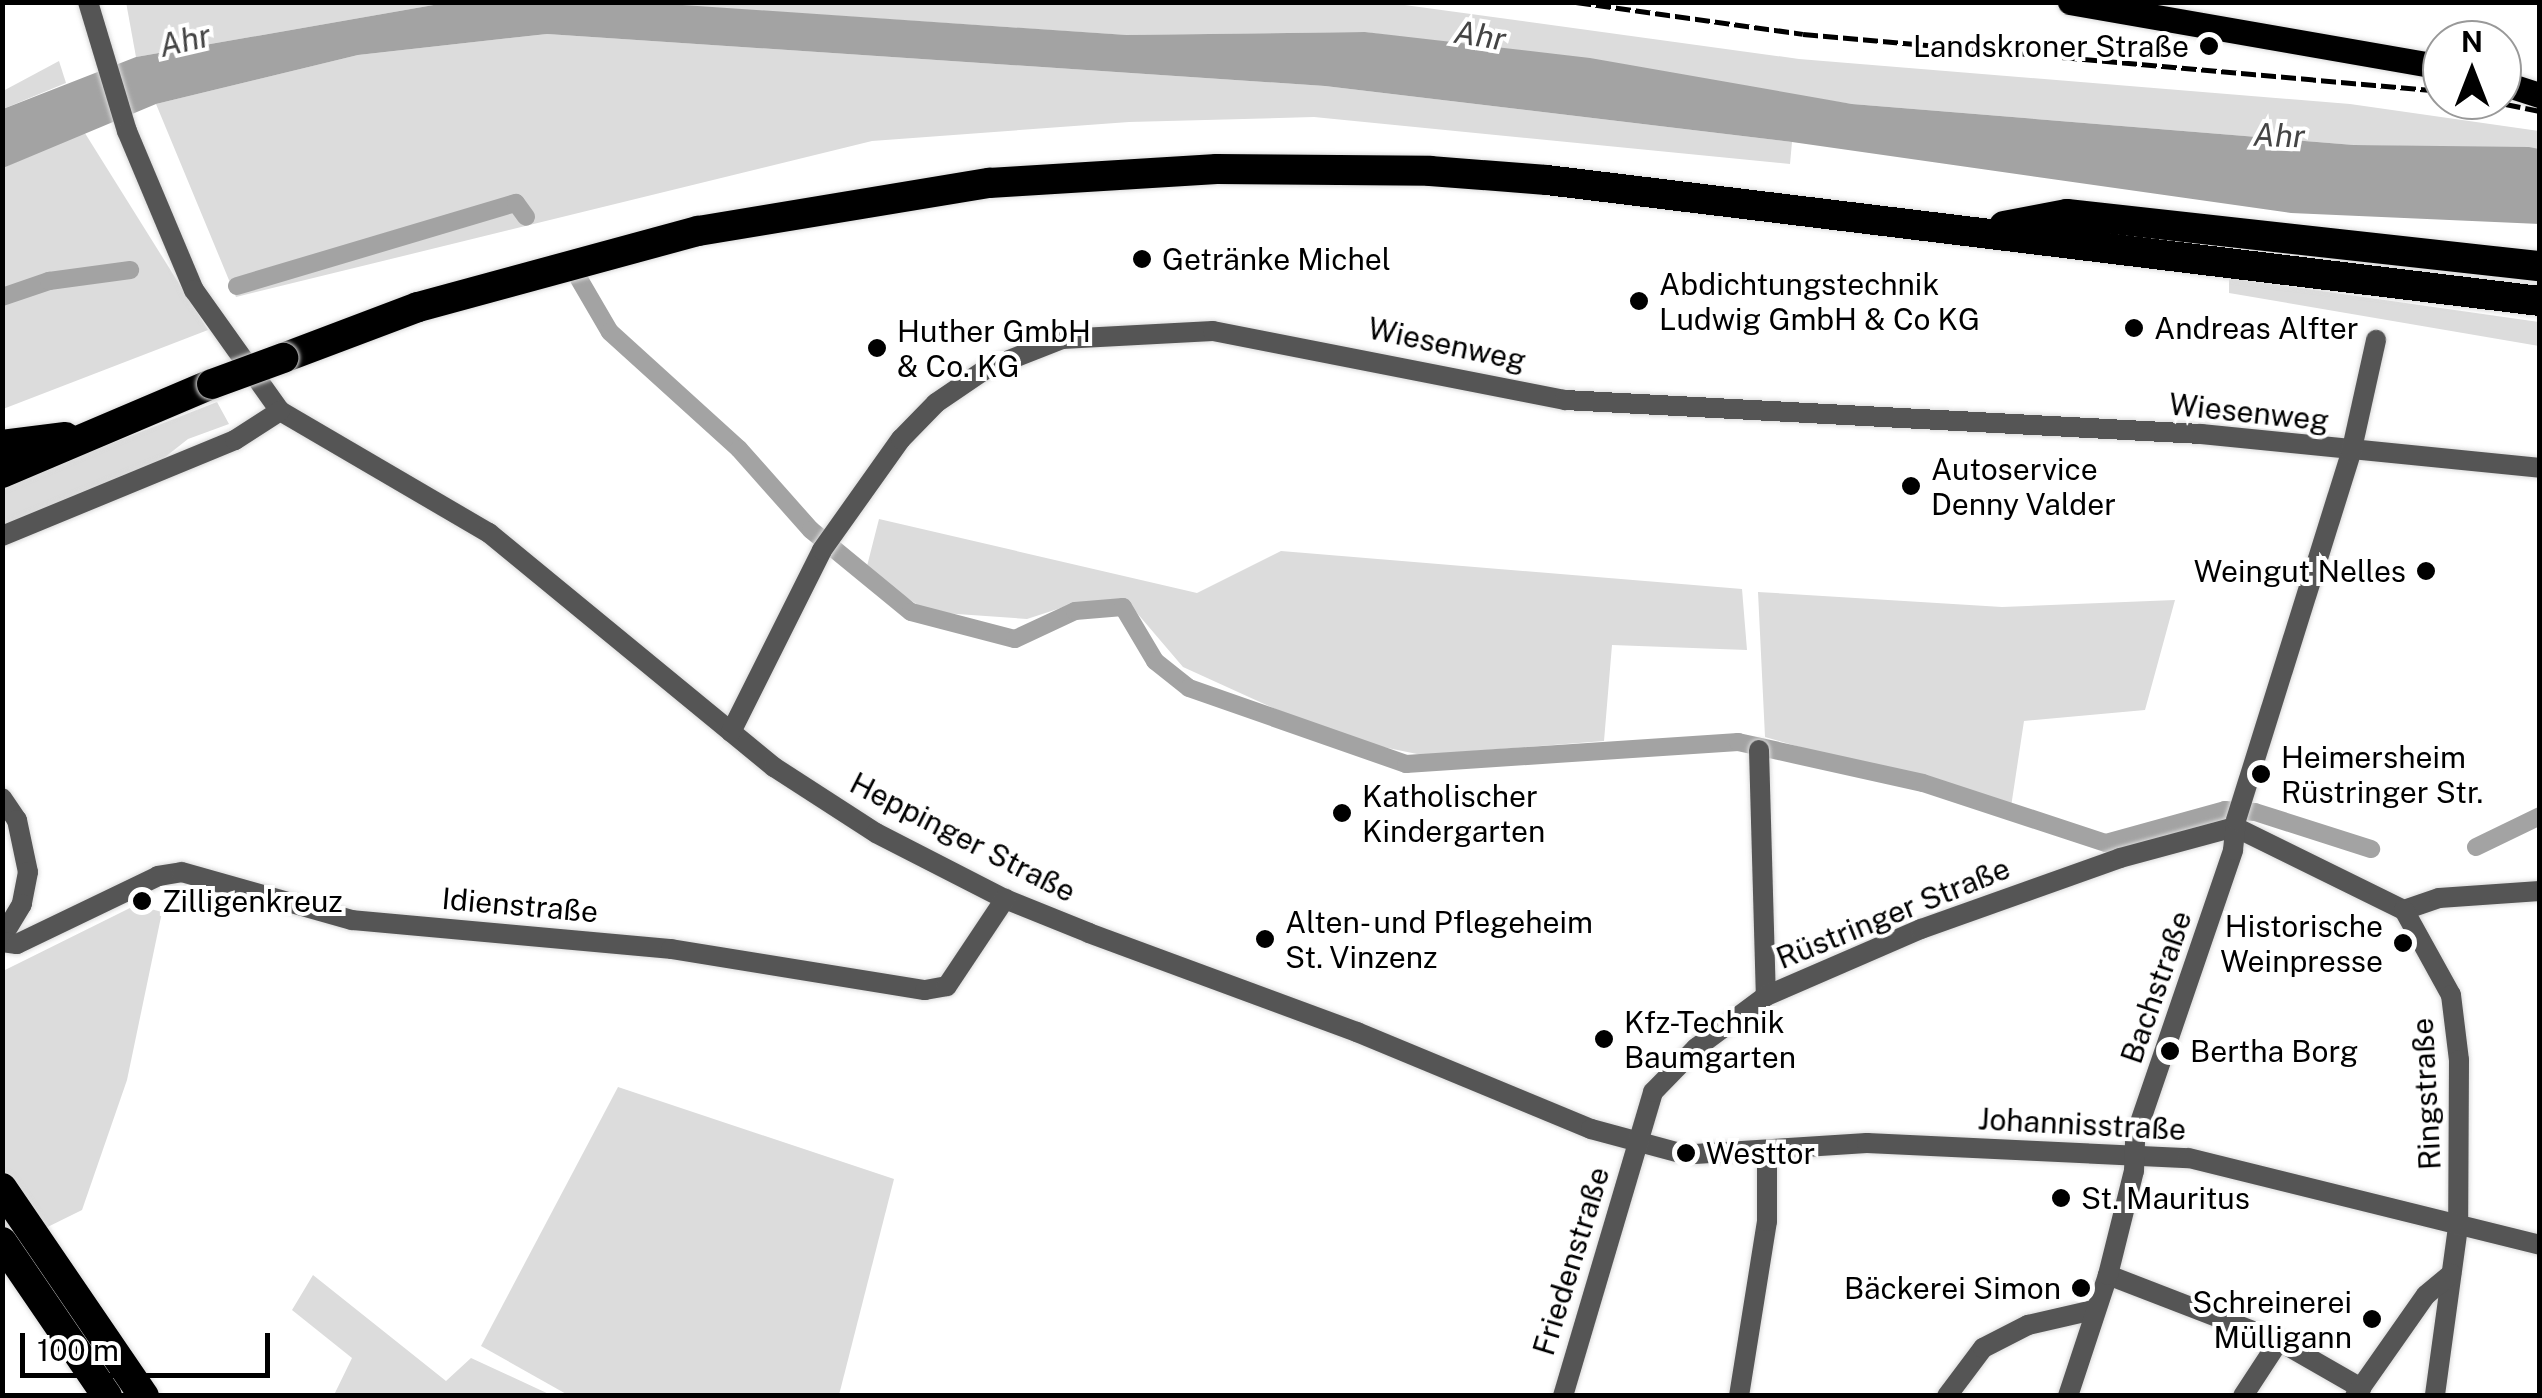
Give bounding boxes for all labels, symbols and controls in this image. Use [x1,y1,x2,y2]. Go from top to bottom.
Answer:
water label: Ahr [1451,13,1509,59]
water label: Ahr [155,16,215,66]
north arrow [2422,20,2522,120]
text: N [2461,25,2483,58]
place label: Landskroner Straße [1913,28,2189,64]
marker: Landskroner Straße [2198,35,2220,57]
water label: Ahr [2252,116,2306,156]
place label: Getränke Michel [1162,241,1391,277]
marker: Getränke Michel [1131,248,1153,270]
place label: Abdichtungstechnik Ludwig GmbH & Co KG [1659,266,1980,336]
marker: Abdichtungstechnik Ludwig GmbH & Co KG [1628,290,1650,312]
street label: Wiesenweg [1365,310,1529,378]
place label: Andreas Alfter [2154,310,2359,346]
place label: Huther GmbH & Co. KG [897,313,1091,384]
marker: Andreas Alfter [2123,317,2145,339]
marker: Huther GmbH & Co. KG [866,337,888,359]
street label: Wiesenweg [2167,386,2331,438]
place label: Autoservice Denny Valder [1931,451,2117,522]
marker: Autoservice Denny Valder [1900,475,1922,497]
place label: Weingut Nelles [2194,553,2406,589]
marker: Weingut Nelles [2415,560,2437,582]
place label: Heimersheim Rüstringer Str. [2281,739,2483,810]
marker: Heimersheim Rüstringer Str. [2250,763,2272,785]
street label: Heppinger Straße [844,765,1082,909]
place label: Katholischer Kindergarten [1362,778,1545,848]
marker: Katholischer Kindergarten [1331,802,1353,824]
street label: Rüstringer Straße [1771,850,2015,976]
street label: Idienstraße [440,880,600,930]
place label: Zilligenkreuz [162,883,343,919]
marker: Zilligenkreuz [131,890,153,912]
place label: Alten- und Pflegeheim St. Vinzenz [1285,904,1598,974]
street label: Bachstraße [2113,906,2199,1068]
place label: Historische Weinpresse [2220,908,2383,978]
marker: Alten- und Pflegeheim St. Vinzenz [1254,928,1276,950]
marker: Historische Weinpresse [2392,932,2414,954]
place label: Kfz-Technik Baumgarten [1624,1004,1796,1074]
street label: Ringstraße [2404,1017,2448,1171]
marker: Kfz-Technik Baumgarten [1593,1028,1615,1050]
place label: Bertha Borg [2190,1033,2358,1069]
marker: Bertha Borg [2159,1040,2181,1062]
street label: Johannisstraße [1977,1101,2187,1147]
place label: Westtor [1706,1135,1815,1171]
marker: Westtor [1675,1142,1697,1164]
street label: Friedenstraße [1525,1163,1617,1359]
place label: St. Mauritus [2081,1180,2250,1216]
marker: St. Mauritus [2050,1187,2072,1209]
place label: Bäckerei Simon [1844,1270,2061,1306]
marker: Bäckerei Simon [2070,1277,2092,1299]
place label: Schreinerei Mülligann [2192,1284,2352,1354]
marker: Schreinerei Mülligann [2361,1308,2383,1330]
scale bar [25,1313,275,1375]
text: 100 m [37,1332,119,1368]

